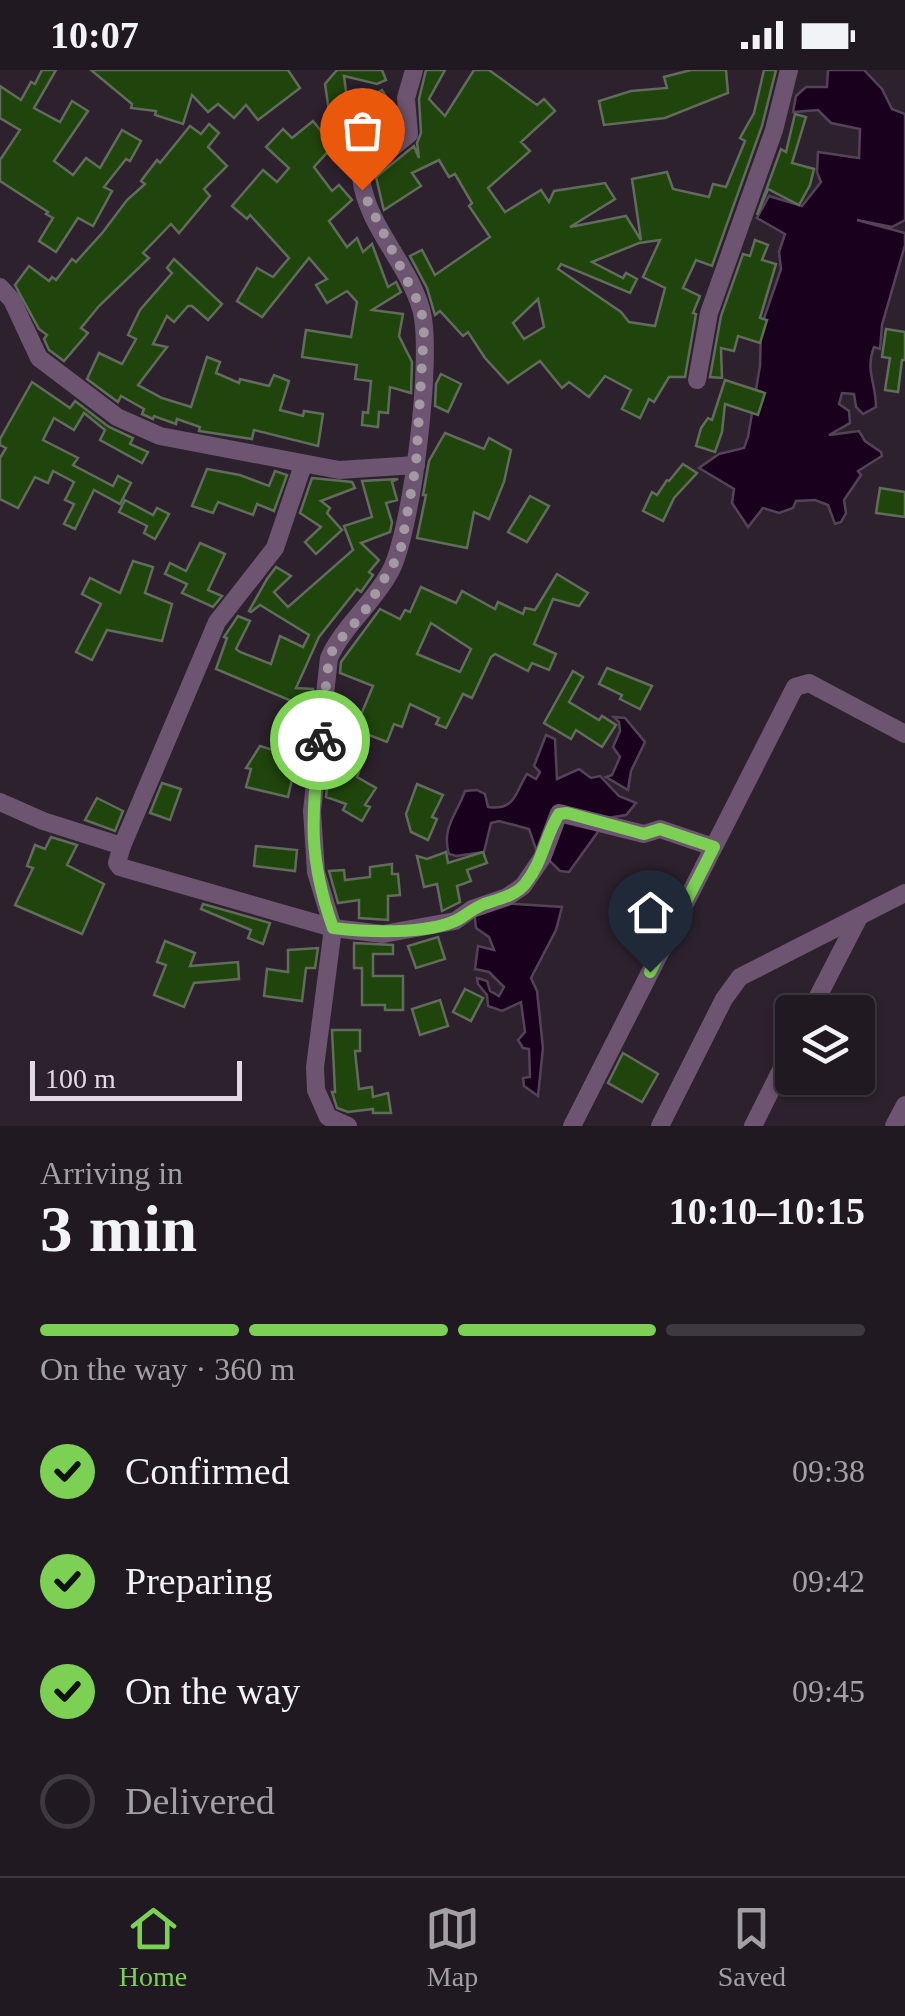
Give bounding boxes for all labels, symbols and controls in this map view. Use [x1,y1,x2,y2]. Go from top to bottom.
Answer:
text: 10:07 [50,14,139,56]
pin [320,88,405,191]
icon: bag [335,103,390,158]
courier [270,690,370,790]
icon: bike [293,713,348,768]
pin [608,870,693,973]
icon: home [623,885,678,940]
map controls [775,995,875,1095]
button: layers [775,995,875,1095]
scale bar [30,1056,242,1100]
text: 100 m [45,1063,116,1094]
text: Arriving in [40,1155,183,1191]
text: 10:10–10:15 [669,1190,865,1232]
text: 3 min [40,1193,197,1265]
text: On the way · 360 m [40,1351,295,1387]
icon: check [40,1444,95,1499]
text: Confirmed [125,1450,290,1492]
text: 09:38 [792,1453,865,1489]
icon: check [40,1554,95,1609]
text: Preparing [125,1560,273,1602]
text: 09:42 [792,1563,865,1599]
icon: check [40,1664,95,1719]
text: On the way [125,1670,300,1712]
text: 09:45 [792,1673,865,1709]
text: Delivered [125,1780,275,1822]
tab: Home [119,1901,187,1993]
tab: Map [425,1901,480,1993]
tab: Saved [718,1901,786,1993]

